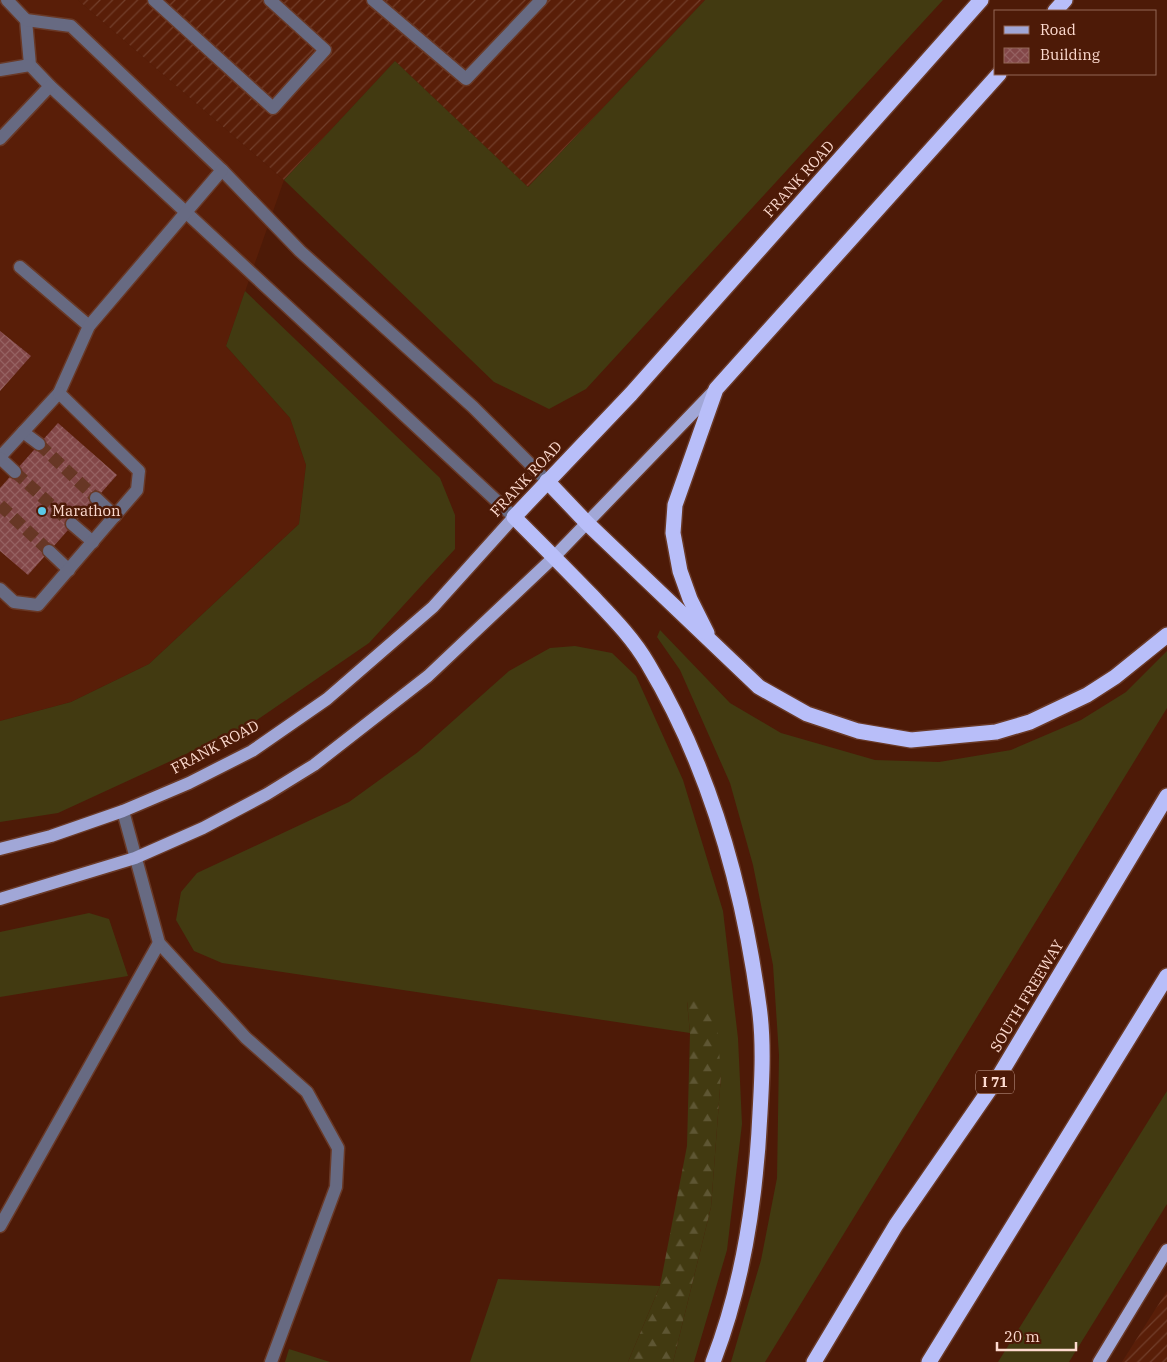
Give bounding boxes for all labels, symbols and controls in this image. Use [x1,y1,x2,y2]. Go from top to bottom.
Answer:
legend [994,10,1157,75]
text: Road [1040,20,1076,39]
text: Building [1040,45,1100,64]
street label: FRANK ROAD [759,136,838,221]
street label: FRANK ROAD [486,437,566,521]
place label: Marathon [52,501,121,520]
marker: Marathon [36,505,48,517]
street label: FRANK ROAD [168,715,262,778]
street label: SOUTH FREEWAY [986,936,1068,1055]
road number: I 71 [976,1070,1014,1094]
scale bar [997,1320,1076,1352]
text: 20 m [1004,1327,1040,1346]

